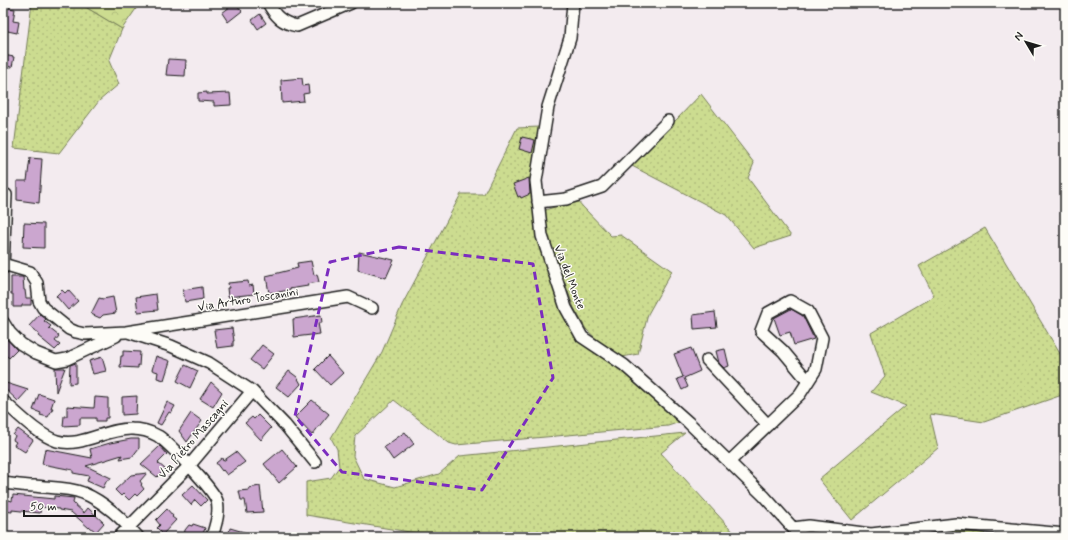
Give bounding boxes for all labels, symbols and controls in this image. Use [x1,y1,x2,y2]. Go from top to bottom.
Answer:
north arrow [1006,22,1046,62]
text: N [1011,29,1027,44]
street label: Via del Monte [549,243,589,312]
street label: Via Arturo Toscanini [197,284,300,316]
street label: Via Pietro Mascagni [155,397,233,483]
scale bar [24,492,95,518]
text: 50 m [30,499,57,515]

